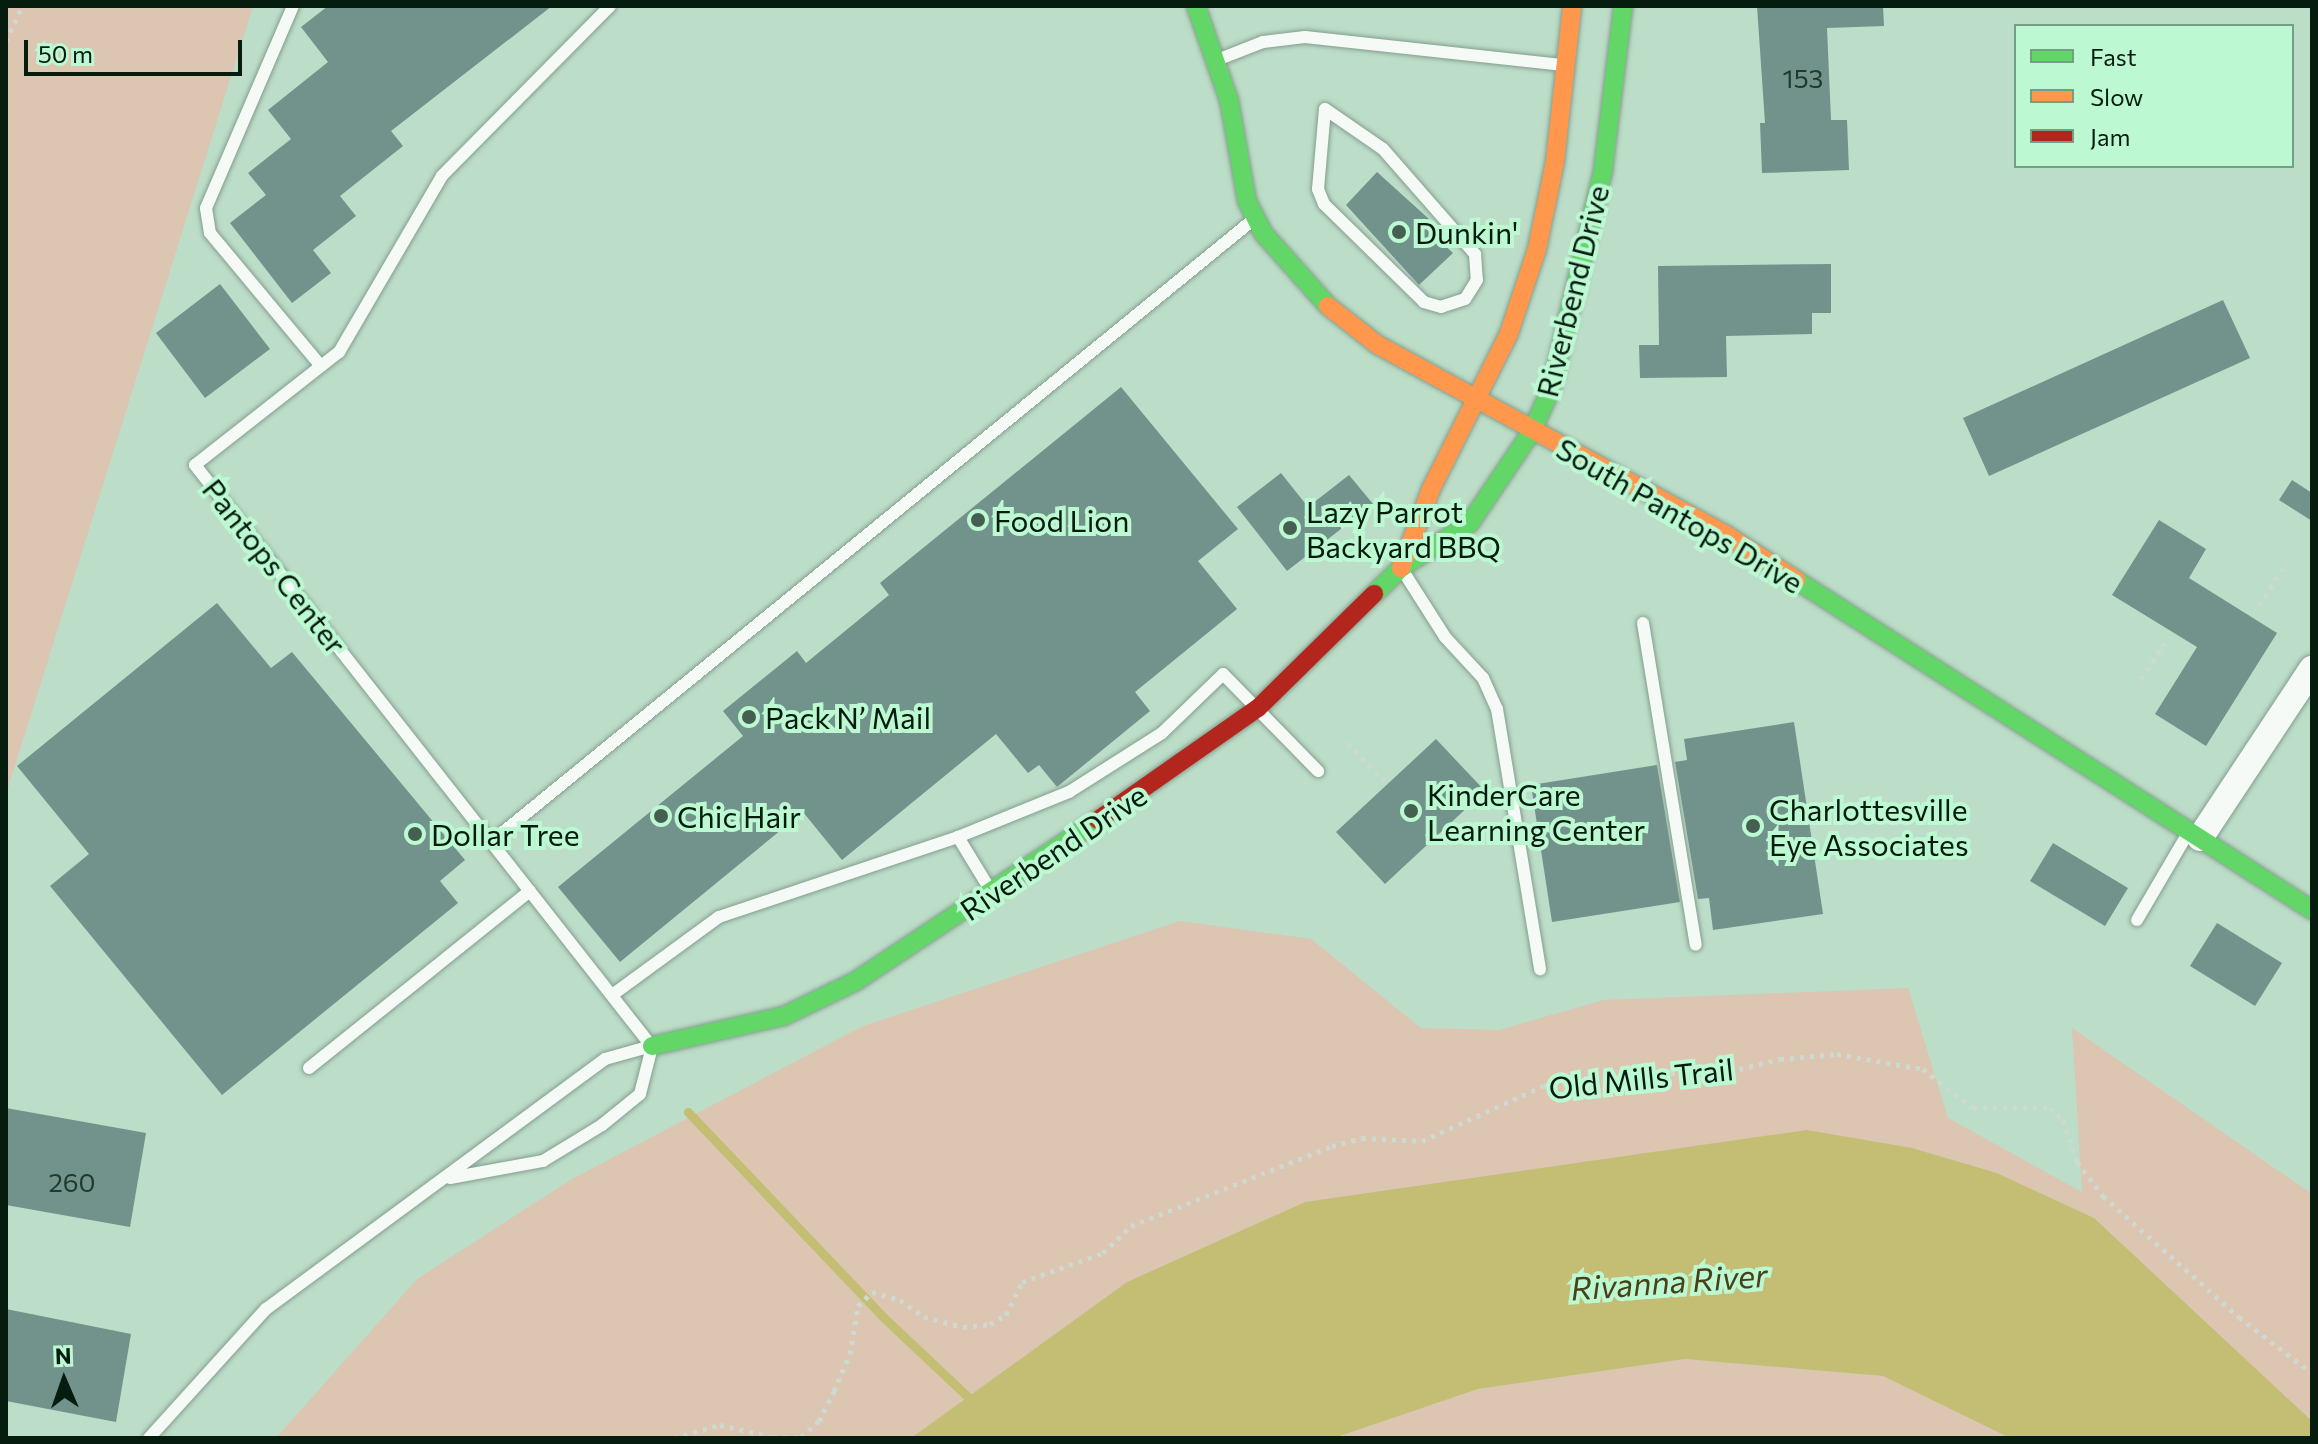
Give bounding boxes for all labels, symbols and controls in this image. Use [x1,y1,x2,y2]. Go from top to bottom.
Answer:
scale bar [28,24,246,74]
legend [2014,24,2294,168]
text: 50 m [38,39,93,68]
text: Fast [2090,42,2137,71]
house number: 153 [1783,62,1823,94]
text: Slow [2090,82,2143,111]
text: Jam [2090,122,2130,151]
street label: Riverbend Drive [1528,181,1616,401]
place label: Dunkin' [1415,214,1518,250]
marker: Dunkin' [1390,223,1408,241]
street label: South Pantops Drive [1550,430,1810,600]
street label: Pantops Center [196,471,354,661]
place label: Lazy Parrot Backyard BBQ [1306,493,1501,564]
place label: Food Lion [994,502,1129,538]
marker: Food Lion [969,511,987,529]
marker: Lazy Parrot Backyard BBQ [1281,519,1299,537]
place label: Pack N’ Mail [765,699,931,735]
marker: Pack N’ Mail [740,708,758,726]
street label: Riverbend Drive [953,776,1153,928]
place label: KinderCare Learning Center [1427,776,1645,846]
place label: Charlottesville Eye Associates [1769,791,1969,862]
place label: Chic Hair [677,798,801,834]
marker: KinderCare Learning Center [1402,802,1420,820]
marker: Chic Hair [652,807,670,825]
place label: Dollar Tree [431,816,580,852]
marker: Charlottesville Eye Associates [1744,817,1762,835]
marker: Dollar Tree [406,825,424,843]
street label: Old Mills Trail [1547,1050,1735,1106]
house number: 260 [48,1166,96,1198]
water label: Rivanna River [1569,1255,1769,1307]
north arrow [24,1340,104,1420]
text: N [54,1342,72,1369]

